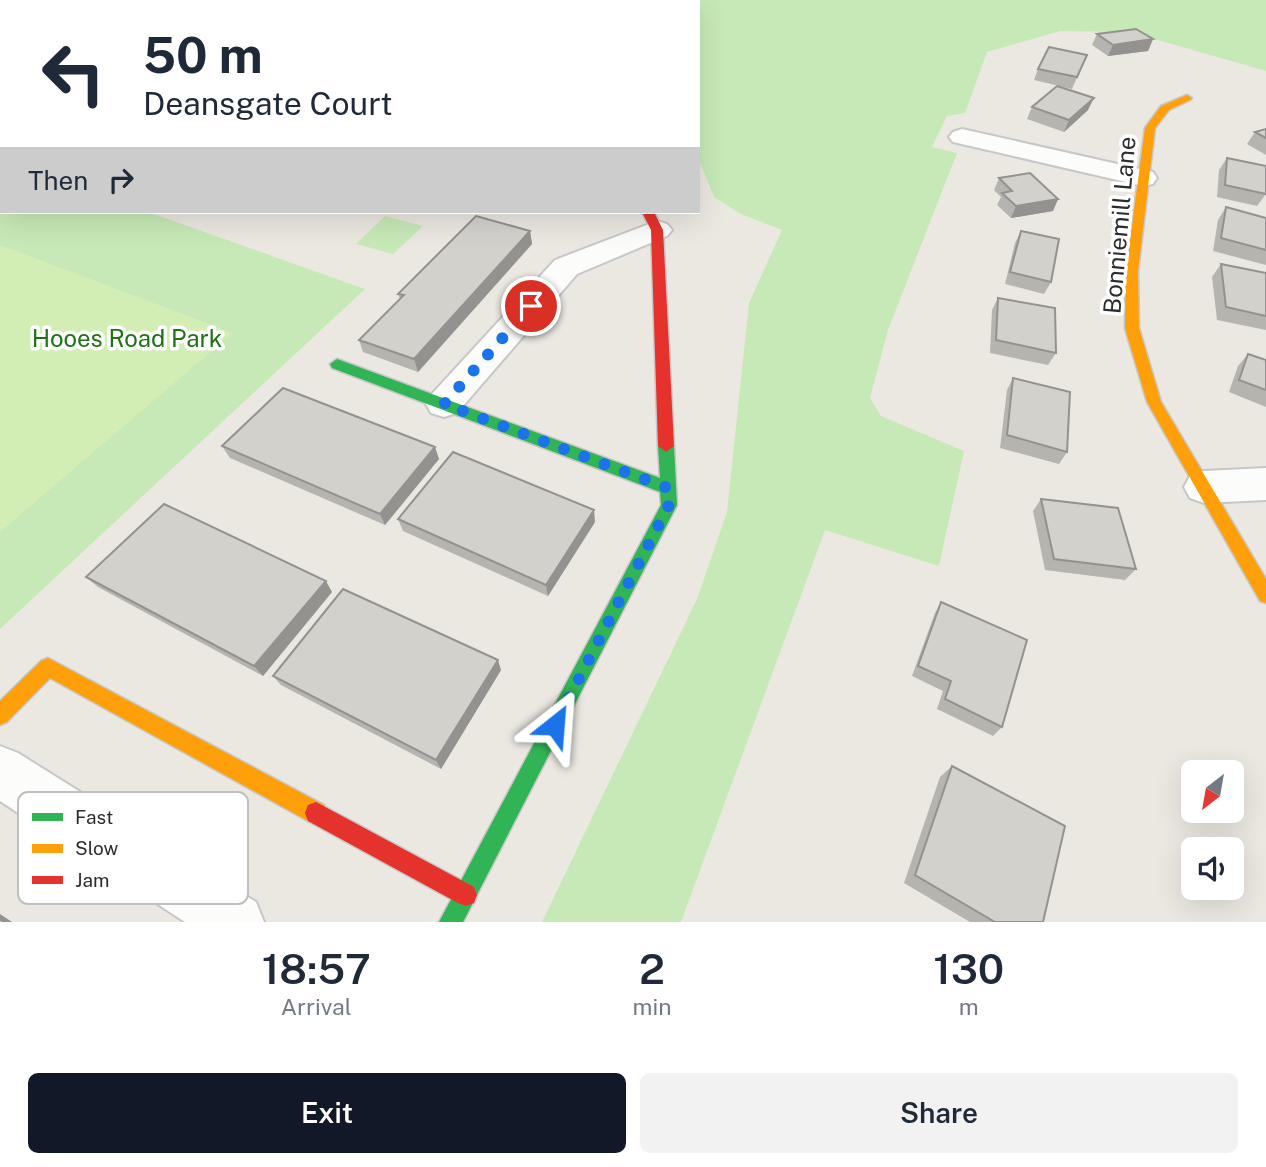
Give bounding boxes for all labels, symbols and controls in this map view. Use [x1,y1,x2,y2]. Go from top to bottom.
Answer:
text: 50 m [143,26,263,84]
icon: left [28,28,119,119]
text: Deansgate Court [143,85,393,122]
street label: Bonniemill Lane [1097,135,1141,315]
icon: right [102,161,140,199]
text: Then [28,165,88,196]
pin [501,276,561,336]
icon: arrive [512,287,550,325]
park label: Hooes Road Park [32,324,222,352]
position arrow [518,688,592,762]
north arrow [1181,760,1244,822]
map controls [1181,760,1244,900]
legend [18,792,248,904]
text: Fast [75,806,113,828]
text: Slow [75,837,119,859]
button: sound [1181,837,1244,900]
text: Jam [75,869,109,891]
text: 18:57 [262,944,371,993]
text: 2 [639,944,665,993]
text: 130 [933,944,1004,993]
text: Arrival [281,993,352,1020]
text: min [633,993,672,1020]
text: m [959,993,979,1020]
button: Exit [28,1073,626,1153]
button: Share [640,1073,1238,1153]

